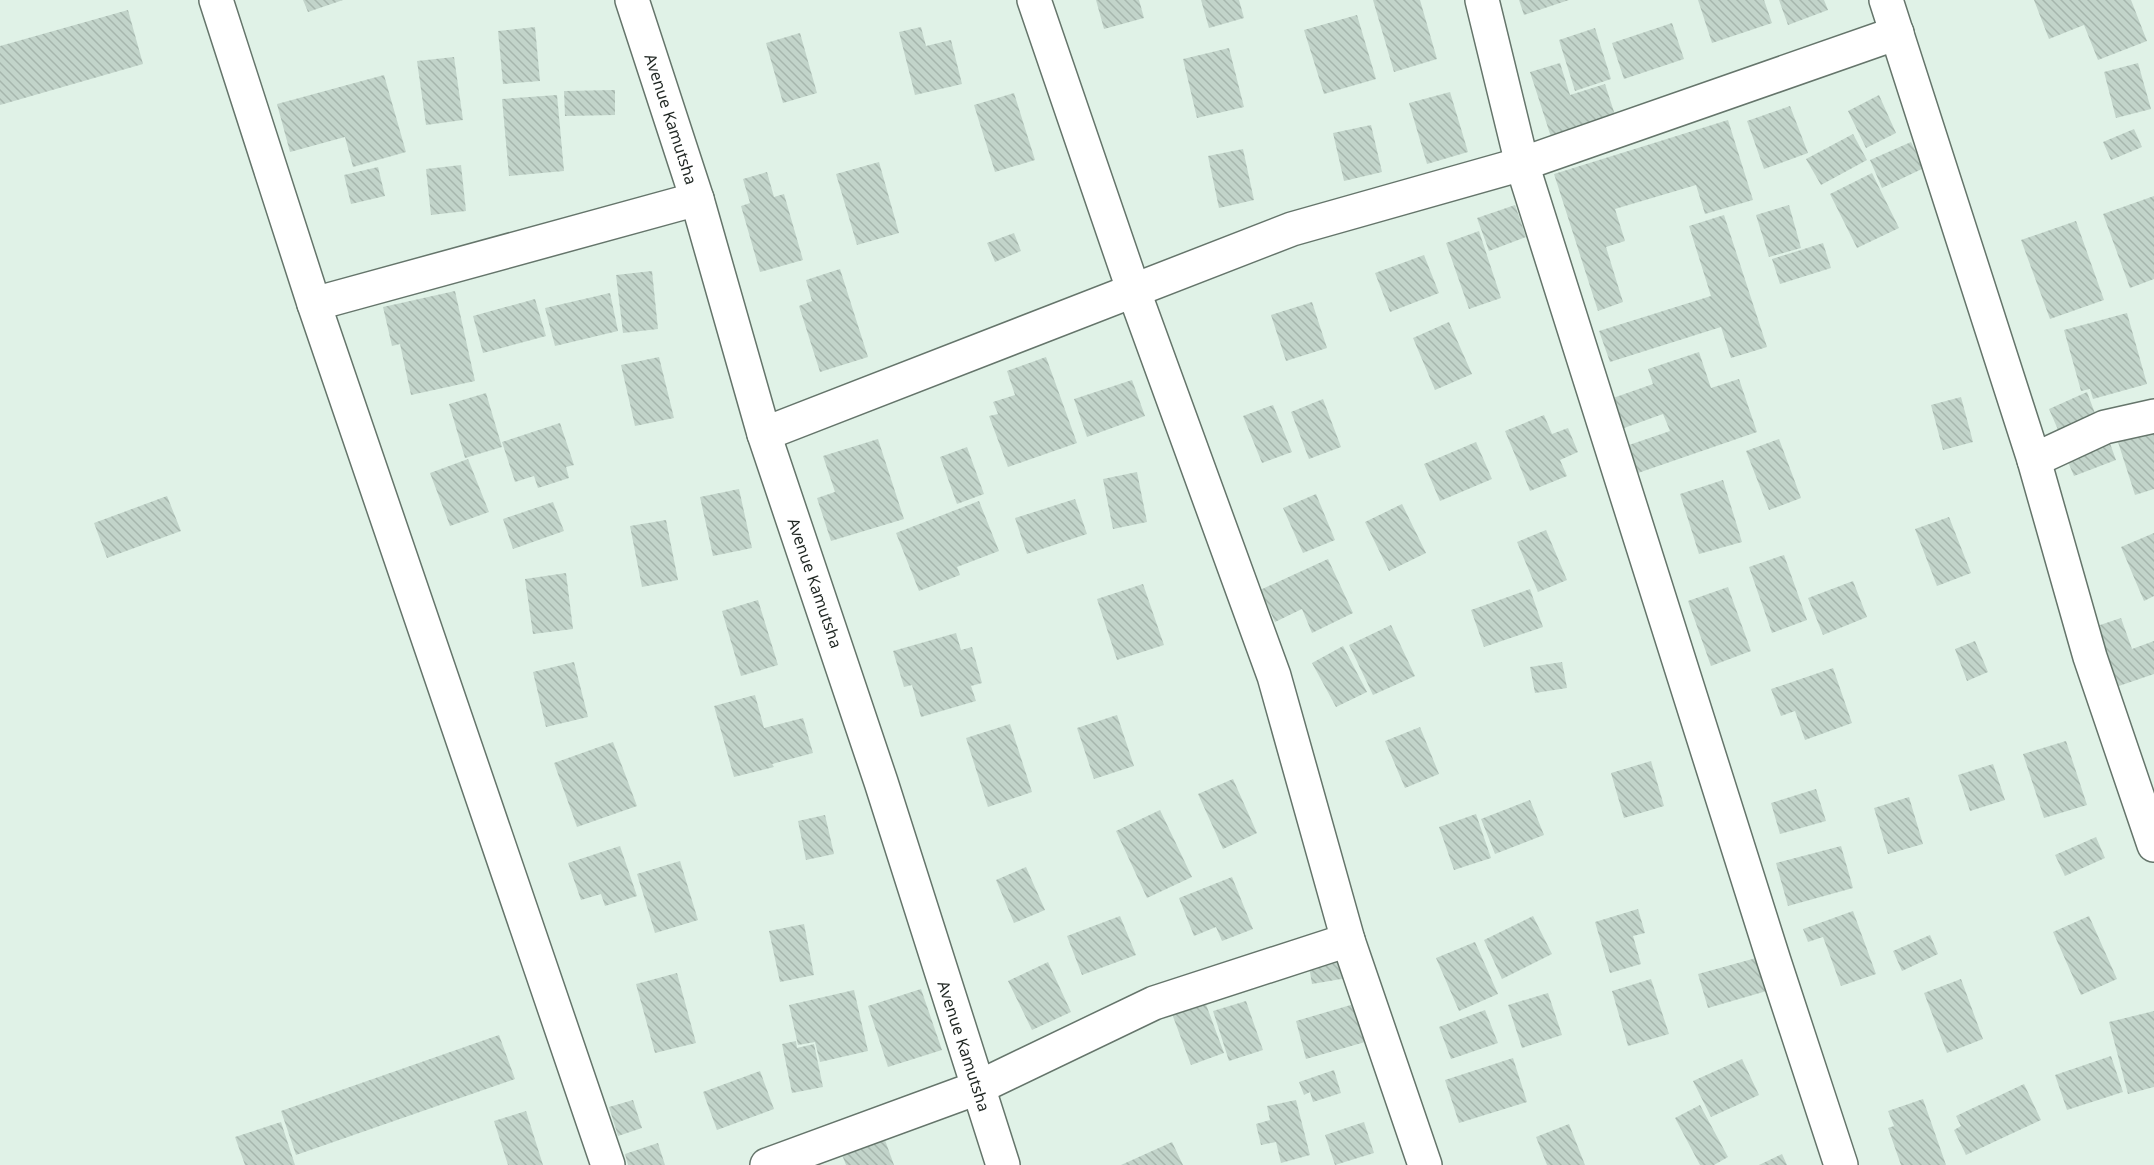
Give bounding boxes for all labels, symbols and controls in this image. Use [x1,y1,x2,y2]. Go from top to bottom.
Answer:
street label: Avenue Kamutsha [639,51,703,187]
street label: Avenue Kamutsha [782,515,848,651]
street label: Avenue Kamutsha [932,978,996,1114]

